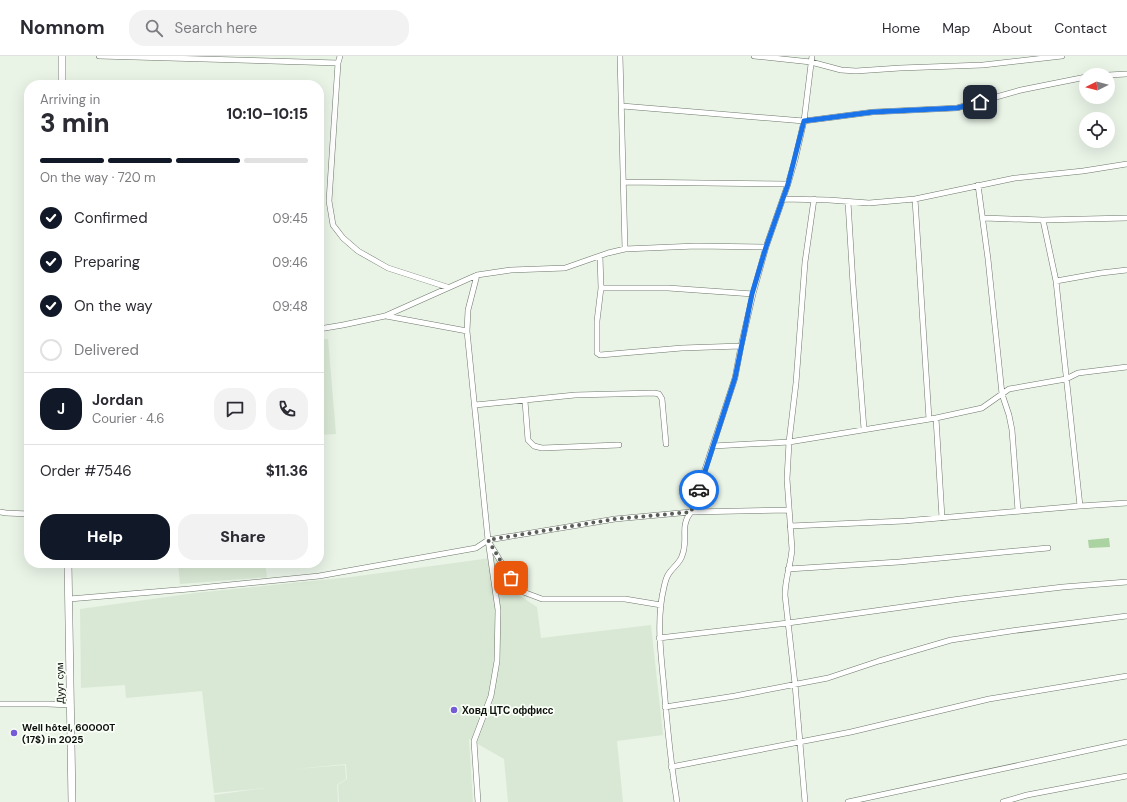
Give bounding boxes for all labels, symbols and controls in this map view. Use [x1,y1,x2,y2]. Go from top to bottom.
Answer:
search box [129,10,409,46]
text: Nomnom [20,15,105,40]
icon: search [143,17,165,39]
text: Search here [175,18,257,38]
text: Home [882,19,920,37]
text: Map [942,19,970,37]
text: About [992,19,1032,37]
text: Contact [1054,19,1107,37]
north arrow [1079,68,1115,104]
map controls [1079,68,1115,148]
pin [963,85,997,119]
text: Arriving in [40,91,100,108]
icon: home [969,91,991,113]
text: 10:10–10:15 [226,104,308,124]
text: 3 min [40,106,110,140]
button: locate [1079,112,1115,148]
text: On the way · 720 m [40,169,156,186]
icon: check [40,207,62,229]
text: Confirmed [74,208,148,228]
text: 09:45 [272,210,308,227]
icon: check [40,251,62,273]
text: Preparing [74,252,140,272]
text: 09:46 [272,254,308,271]
icon: check [40,295,62,317]
text: On the way [74,296,153,316]
text: 09:48 [273,298,308,315]
text: Delivered [74,340,139,360]
button: chat [214,388,256,430]
button: phone [266,388,308,430]
text: Jordan [92,390,143,410]
text: J [57,399,65,419]
text: Courier · 4.6 [92,410,164,427]
text: Order #7546 [40,461,132,481]
text: $11.36 [266,461,308,481]
courier [679,470,719,510]
icon: car [688,479,710,501]
button: Help [40,514,170,560]
button: Share [178,514,308,560]
pin [494,561,528,595]
icon: bag [500,567,522,589]
street label: Дуут сум [53,662,67,704]
place label: Ховд ЦТС оффисс [462,704,554,717]
marker: Ховд ЦТС оффисс [449,705,459,715]
place label: Well hôtel, 60000T (17$) in 2025 [22,721,115,746]
marker: Well hôtel, 60000T (17$) in 2025 [9,728,19,738]

